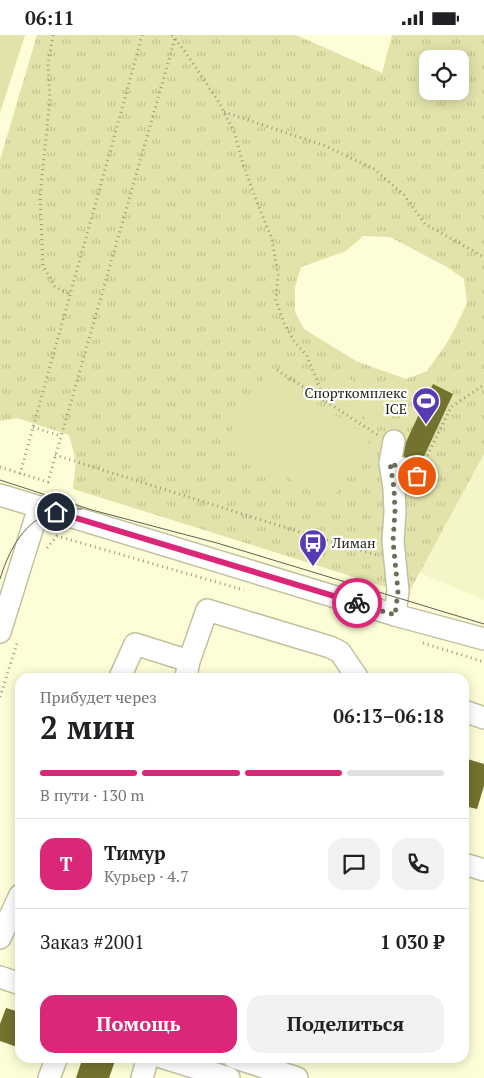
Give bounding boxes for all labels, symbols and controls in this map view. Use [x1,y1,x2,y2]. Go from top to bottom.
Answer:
text: 06:11 [25,5,74,30]
map controls [419,50,469,100]
button: locate [419,50,469,100]
place label: Спорткомплекс ICE [305,383,407,418]
sports icon: Спорткомплекс ICE [411,386,441,425]
pin [396,455,438,497]
icon: bag [403,462,431,490]
pin [35,491,77,533]
icon: home [42,498,70,526]
bus stop icon: Лиман [298,528,328,567]
place label: Лиман [331,533,376,552]
courier [332,578,382,628]
icon: bike [343,589,371,617]
text: Прибудет через [40,686,157,708]
text: 06:13–06:18 [333,703,444,728]
text: 2 мин [40,706,135,748]
text: В пути · 130 m [40,784,144,806]
button: chat [328,838,380,890]
button: phone [392,838,444,890]
text: Тимур [104,840,166,865]
text: Т [60,851,72,876]
text: Курьер · 4.7 [104,865,189,887]
text: Заказ #2001 [40,929,144,954]
text: 1 030 ₽ [380,929,444,954]
button: Помощь [40,995,237,1053]
button: Поделиться [247,995,444,1053]

